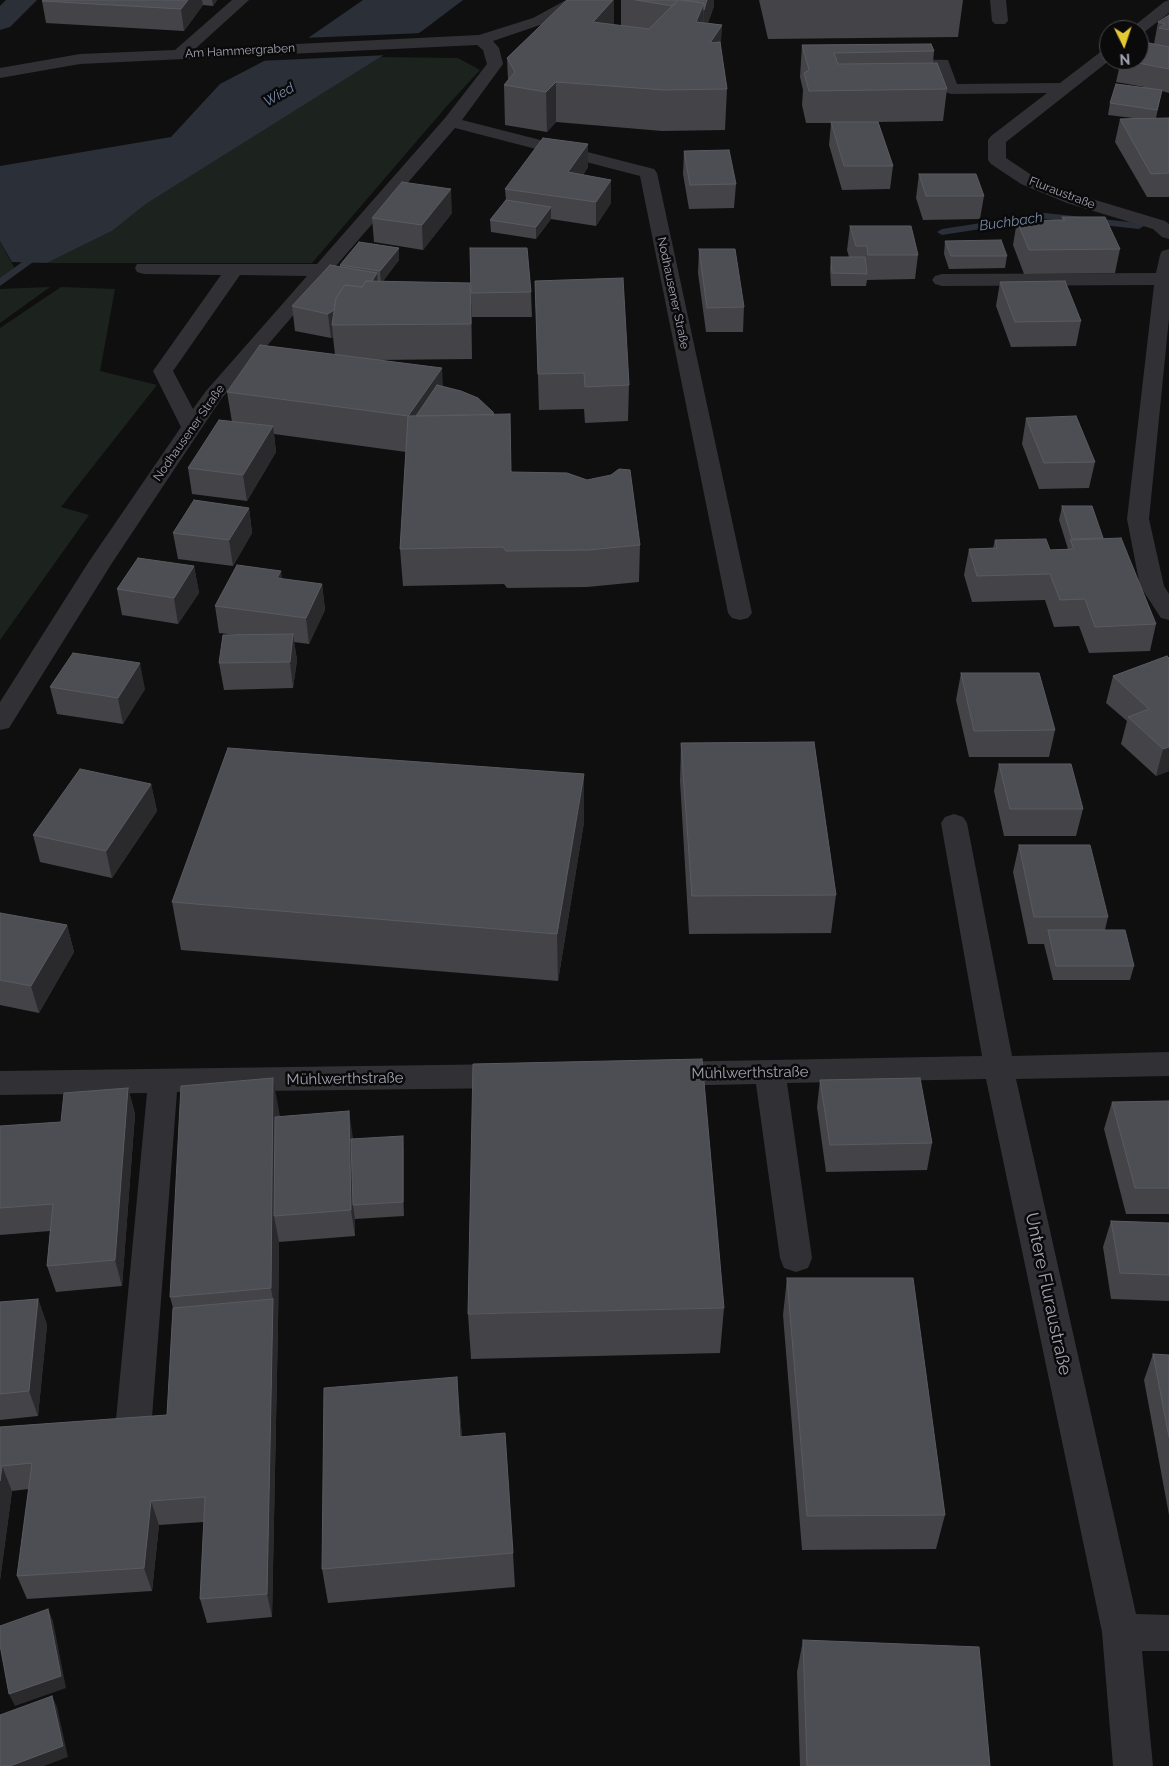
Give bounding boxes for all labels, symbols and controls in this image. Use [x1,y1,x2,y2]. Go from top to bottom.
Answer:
north arrow [1099,20,1149,70]
street label: Am Hammergraben [185,41,295,61]
text: N [1119,51,1131,67]
water label: Wied [261,80,297,110]
street label: Fluraustraße [1027,174,1097,212]
water label: Buchbach [978,209,1044,235]
street label: Nodhausener Straße [654,236,692,350]
street label: Nodhausener Straße [150,382,228,484]
street label: Mühlwerthstraße [691,1063,809,1083]
street label: Mühlwerthstraße [286,1069,404,1089]
street label: Untere Fluraustraße [1020,1211,1076,1377]

